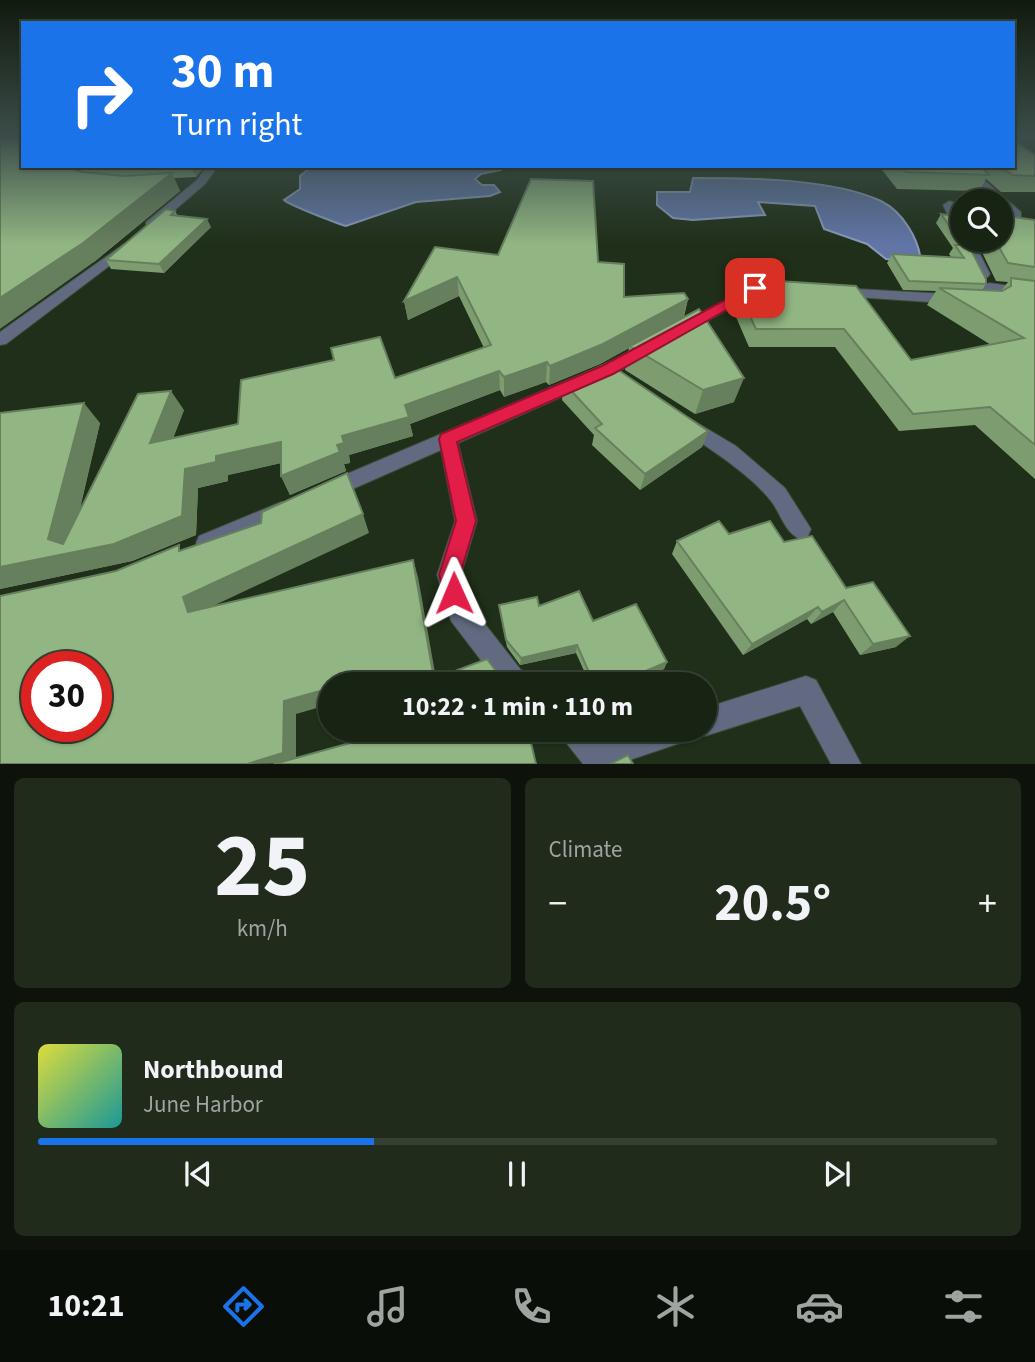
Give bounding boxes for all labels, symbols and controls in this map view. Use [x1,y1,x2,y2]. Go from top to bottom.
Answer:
text: 30 m [171,37,275,107]
icon: right [56,49,147,140]
text: Turn right [171,102,302,148]
map controls [950,189,1013,252]
button: search [950,189,1013,252]
pin [725,258,785,318]
icon: arrive [736,269,774,307]
position arrow [417,556,491,630]
speed limit sign: 30 [21,651,112,742]
text: 10:22 · 1 min · 110 m [402,688,633,725]
text: 25 [214,802,310,931]
text: Climate [549,833,622,866]
text: 20.5° [714,867,831,941]
text: − [549,877,567,931]
text: + [978,877,997,931]
text: km/h [237,912,288,945]
text: Northbound [143,1051,284,1088]
text: June Harbor [143,1088,263,1121]
icon: previous [179,1155,217,1193]
icon: pause [498,1155,536,1193]
icon: next [818,1155,856,1193]
icon: directions [219,1282,268,1331]
icon: music [363,1282,412,1331]
icon: phone [507,1282,556,1331]
icon: climate [651,1282,700,1331]
icon: car [795,1282,844,1331]
icon: filters [939,1282,988,1331]
text: 10:21 [47,1283,125,1329]

